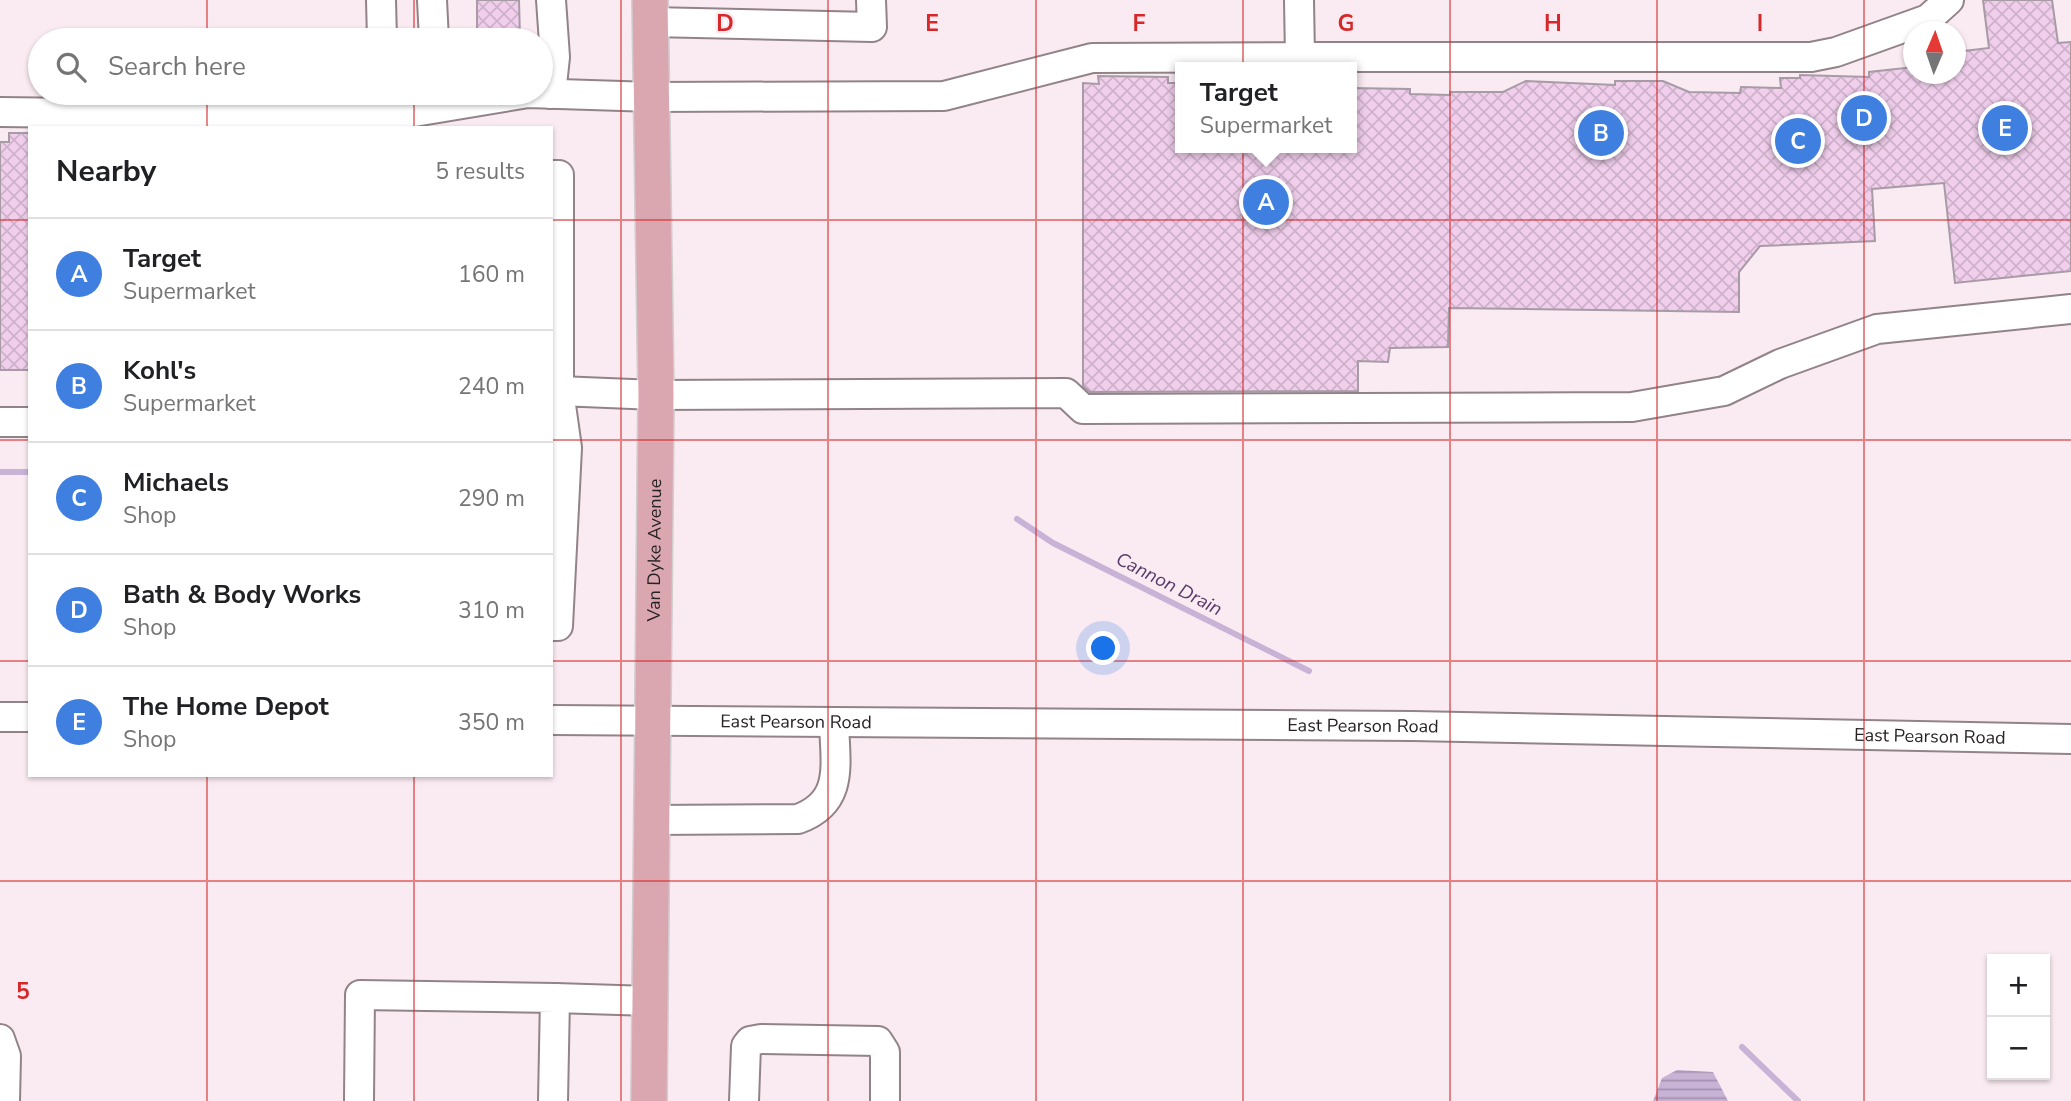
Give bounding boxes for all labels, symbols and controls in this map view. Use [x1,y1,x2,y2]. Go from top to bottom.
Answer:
text: D [716,8,734,39]
text: E [925,8,939,39]
text: F [1133,8,1146,39]
text: G [1338,8,1354,39]
text: H [1544,8,1562,39]
text: I [1757,8,1763,39]
north arrow [1903,21,1966,84]
search box [28,28,553,105]
icon: search [52,48,90,86]
text: Search here [108,49,246,84]
popup [1175,62,1357,153]
text: Target [1200,75,1278,110]
pin: D [1841,92,1887,144]
pin: E [1982,102,2028,154]
pin: B [1578,107,1624,159]
text: Supermarket [1200,110,1332,141]
pin: C [1775,115,1821,167]
text: Nearby [56,151,156,192]
text: 5 results [435,156,525,187]
pin: A [1243,176,1289,228]
text: Target [123,241,201,276]
text: A [70,259,88,290]
text: 160 m [458,259,525,290]
text: Supermarket [123,276,256,307]
text: Kohl's [123,353,196,388]
text: B [71,371,87,402]
text: 240 m [458,371,525,402]
text: Supermarket [123,388,256,419]
text: Michaels [123,465,229,500]
street label: Van Dyke Avenue [642,479,667,623]
text: C [71,483,87,514]
text: 290 m [458,483,525,514]
text: Shop [123,500,176,531]
water label: Cannon Drain [1111,546,1227,622]
text: Bath & Body Works [123,577,361,612]
text: D [70,595,88,626]
text: 310 m [458,595,525,626]
text: Shop [123,612,176,643]
your location [1086,631,1120,665]
text: The Home Depot [123,689,329,724]
text: E [72,707,86,738]
text: 350 m [458,707,525,738]
street label: East Pearson Road [720,709,872,734]
street label: East Pearson Road [1287,713,1439,739]
street label: East Pearson Road [1854,723,2006,750]
text: Shop [123,724,176,755]
map controls [1987,954,2050,1080]
button: + [1987,954,2050,1017]
text: 5 [16,976,30,1007]
button: − [1987,1017,2050,1080]

